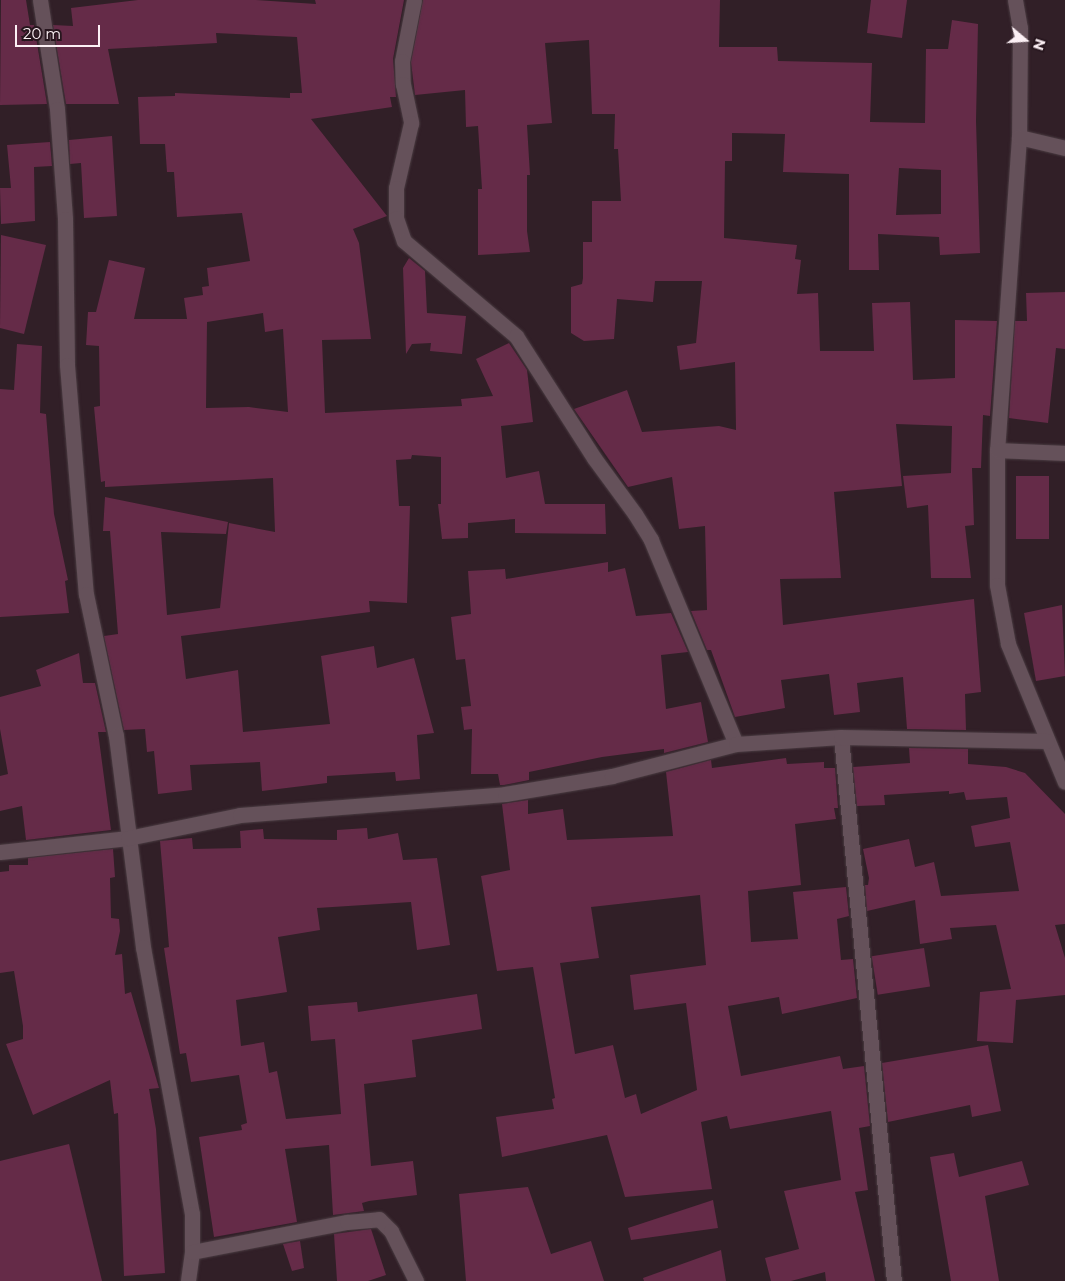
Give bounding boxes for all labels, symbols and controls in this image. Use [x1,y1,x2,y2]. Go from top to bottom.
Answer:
scale bar [18,15,102,47]
north arrow [1000,15,1050,65]
text: 20 m [23,24,61,43]
text: N [1029,36,1050,53]

